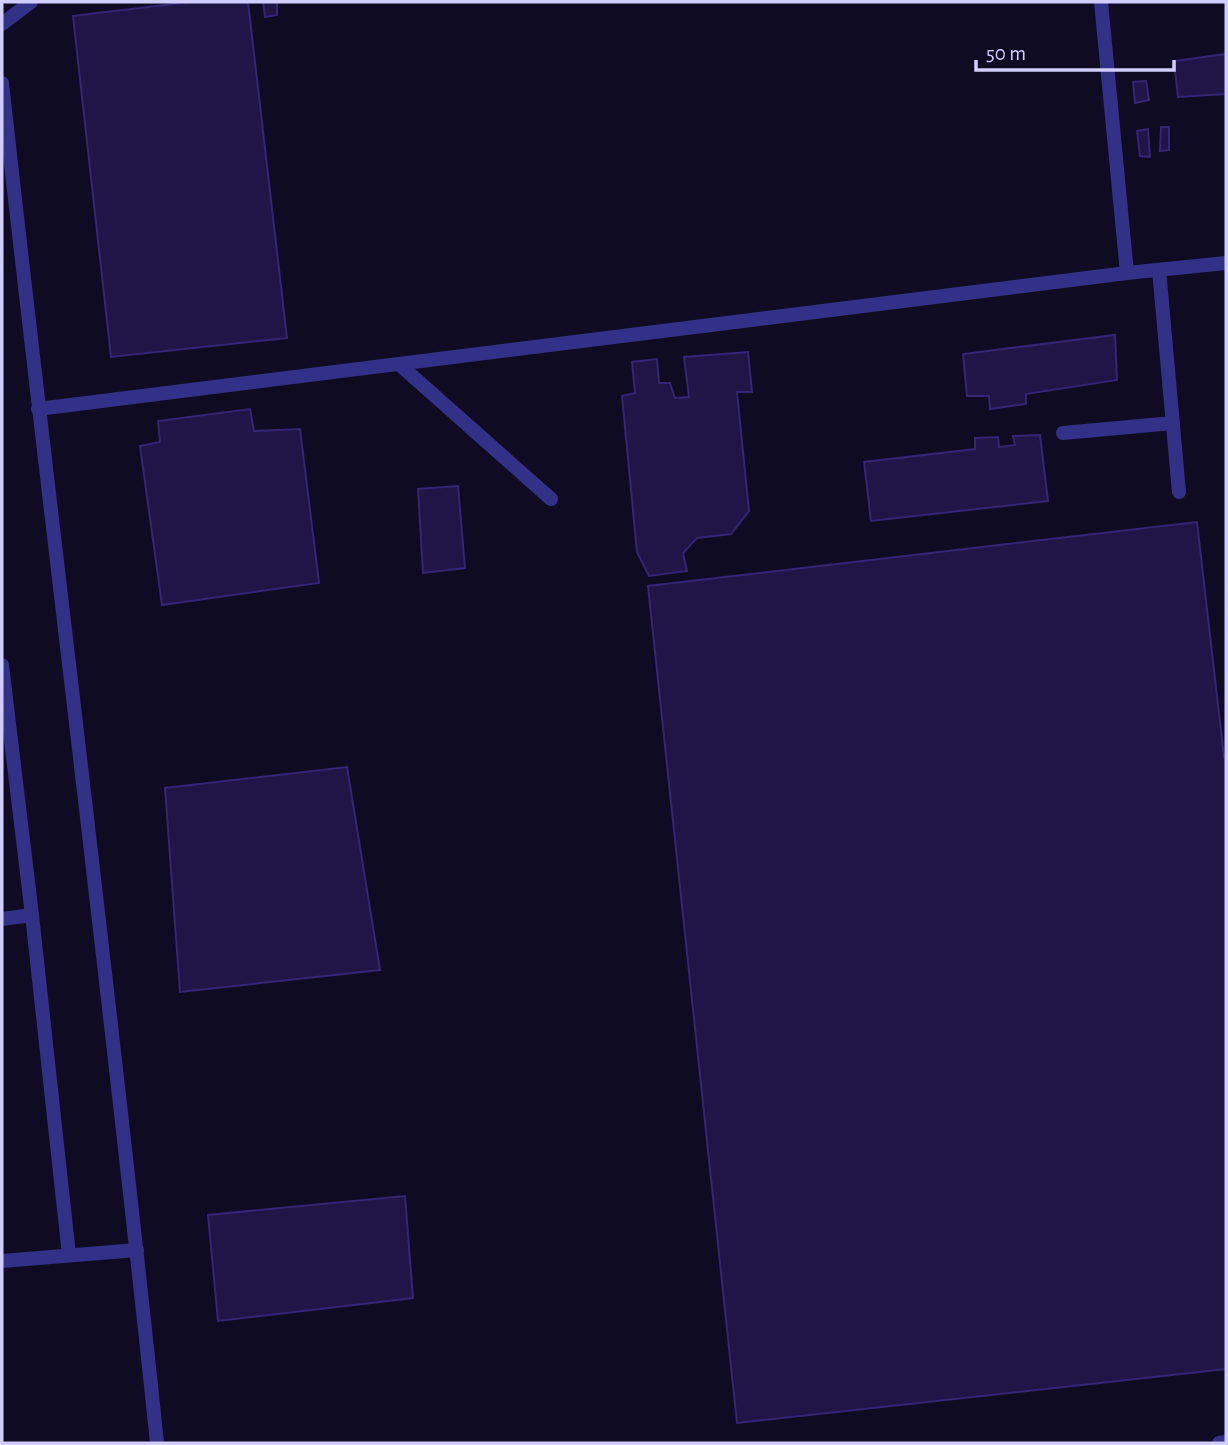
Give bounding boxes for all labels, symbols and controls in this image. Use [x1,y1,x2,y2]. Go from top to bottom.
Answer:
scale bar [976,28,1174,72]
text: 50 m [986,43,1026,64]

